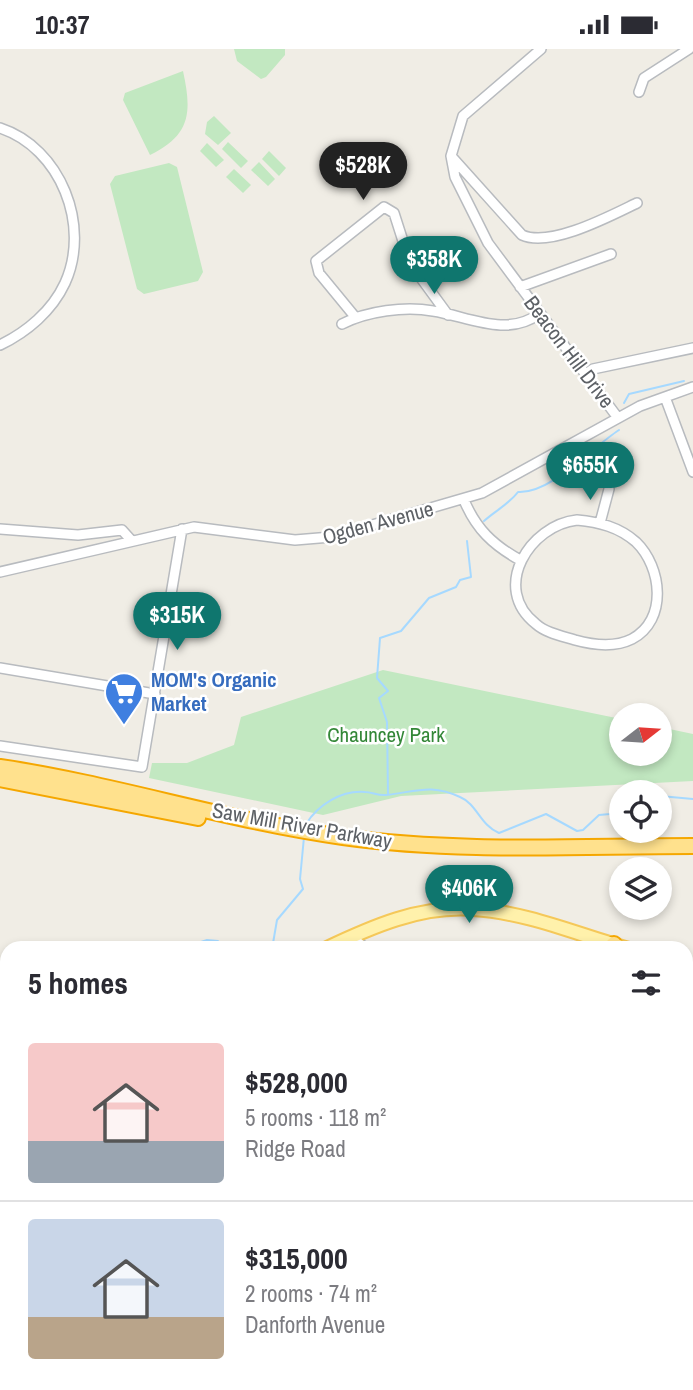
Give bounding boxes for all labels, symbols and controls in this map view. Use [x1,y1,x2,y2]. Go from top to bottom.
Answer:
text: 10:37 [35,7,90,42]
pin: $528K [314,143,412,202]
text: $528K [335,149,391,180]
pin: $358K [385,237,483,296]
text: $358K [406,243,462,274]
street label: Beacon Hill Drive [518,289,621,414]
pin: $655K [541,442,639,502]
text: $655K [562,449,618,480]
street label: Ogden Avenue [319,494,437,551]
pin: $315K [128,593,226,652]
text: $315K [149,599,205,630]
place label: MOM's Organic Market [151,665,277,718]
supermarket icon: MOM's Organic Market [103,671,145,726]
north arrow [609,703,672,767]
map controls [609,703,672,920]
park label: Chauncey Park [327,720,445,749]
button: locate [609,780,672,843]
street label: Saw Mill River Parkway [210,795,395,856]
button: layers [609,857,672,920]
pin: $406K [420,865,518,925]
text: $406K [441,872,497,903]
text: 5 homes [28,963,128,1003]
icon: filters [627,964,665,1002]
text: $528,000 [245,1062,348,1102]
icon: home [84,1071,168,1155]
text: 5 rooms · 118 m² [245,1102,386,1133]
text: Ridge Road [245,1133,346,1164]
text: $315,000 [245,1238,348,1278]
icon: home [84,1247,168,1331]
text: 2 rooms · 74 m² [245,1278,377,1309]
text: Danforth Avenue [245,1309,385,1340]

